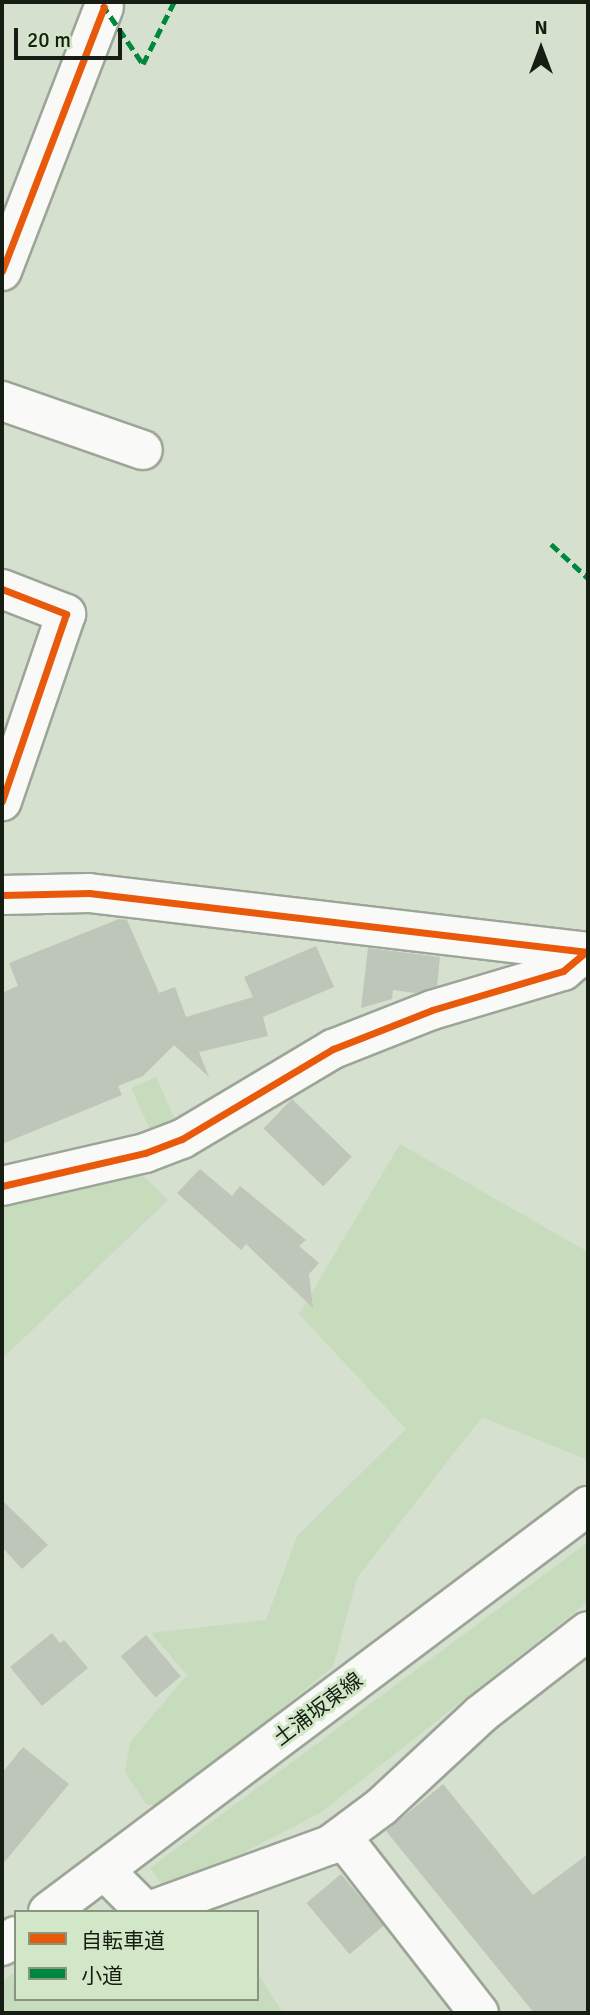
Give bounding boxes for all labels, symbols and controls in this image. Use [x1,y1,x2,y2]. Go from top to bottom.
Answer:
scale bar [18,14,126,58]
north arrow [506,14,576,84]
text: N [534,16,548,40]
text: 20 m [27,27,71,53]
street label: 土浦坂東線 [268,1667,368,1751]
legend [14,1910,259,2001]
text: 自転車道 [81,1928,165,1954]
text: 小道 [81,1963,123,1989]

